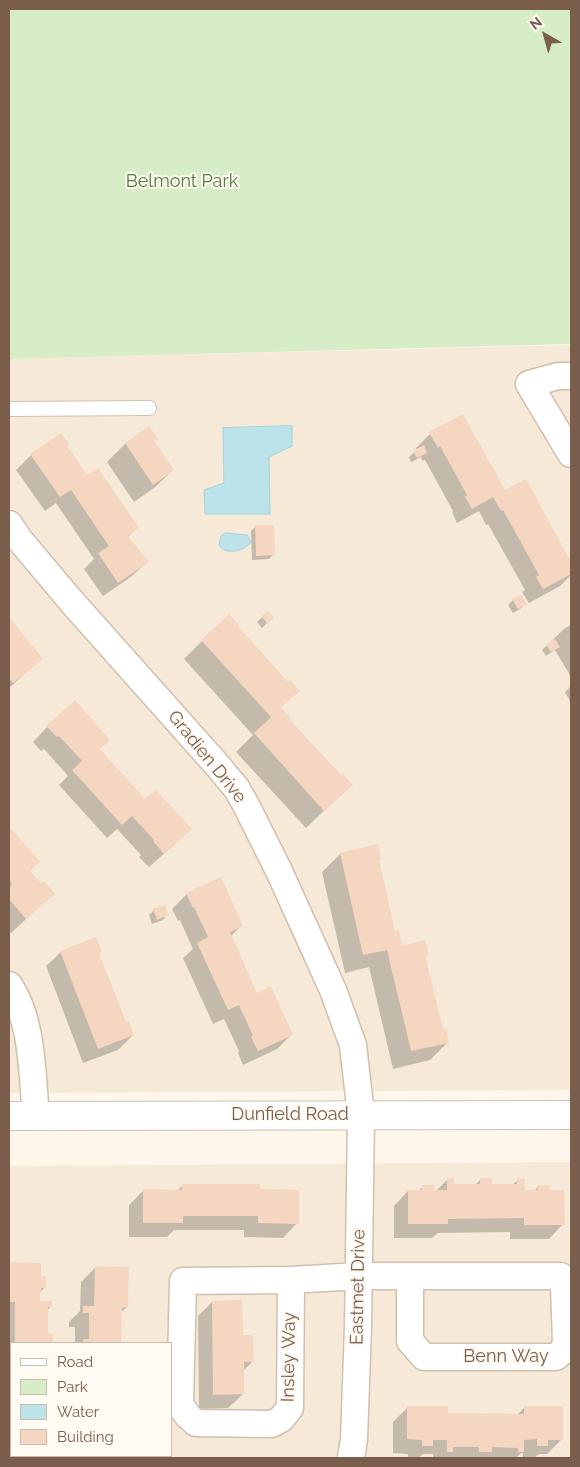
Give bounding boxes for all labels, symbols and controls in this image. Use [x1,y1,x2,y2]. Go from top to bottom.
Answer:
north arrow [520,10,570,60]
text: N [527,14,545,33]
park label: Belmont Park [126,171,238,193]
street label: Gradien Drive [163,706,251,808]
street label: Dunfield Road [231,1104,349,1126]
street label: Eastmet Drive [346,1229,370,1345]
street label: Insley Way [277,1312,301,1402]
legend [10,1342,172,1457]
street label: Benn Way [463,1346,549,1368]
text: Road [57,1353,93,1371]
text: Park [57,1378,88,1396]
text: Water [57,1403,99,1421]
text: Building [57,1428,114,1446]

